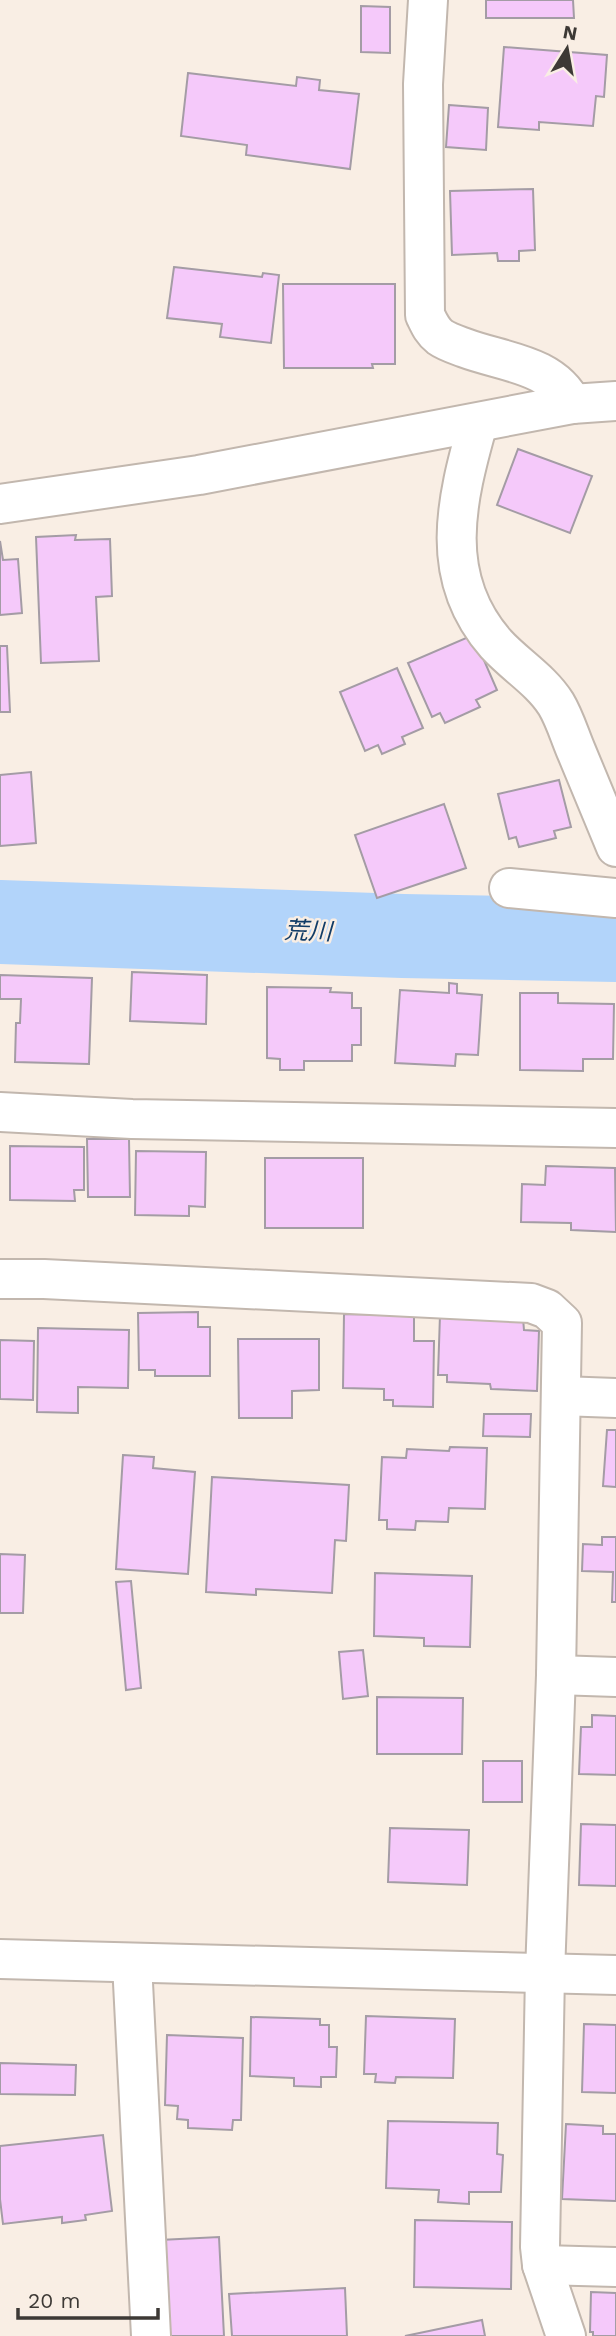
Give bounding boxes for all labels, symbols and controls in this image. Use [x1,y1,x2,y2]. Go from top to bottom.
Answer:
north arrow [532,14,602,84]
text: N [561,20,579,45]
water label: 荒川 [284,916,335,946]
scale bar [18,2276,158,2320]
text: 20 m [28,2288,80,2313]

